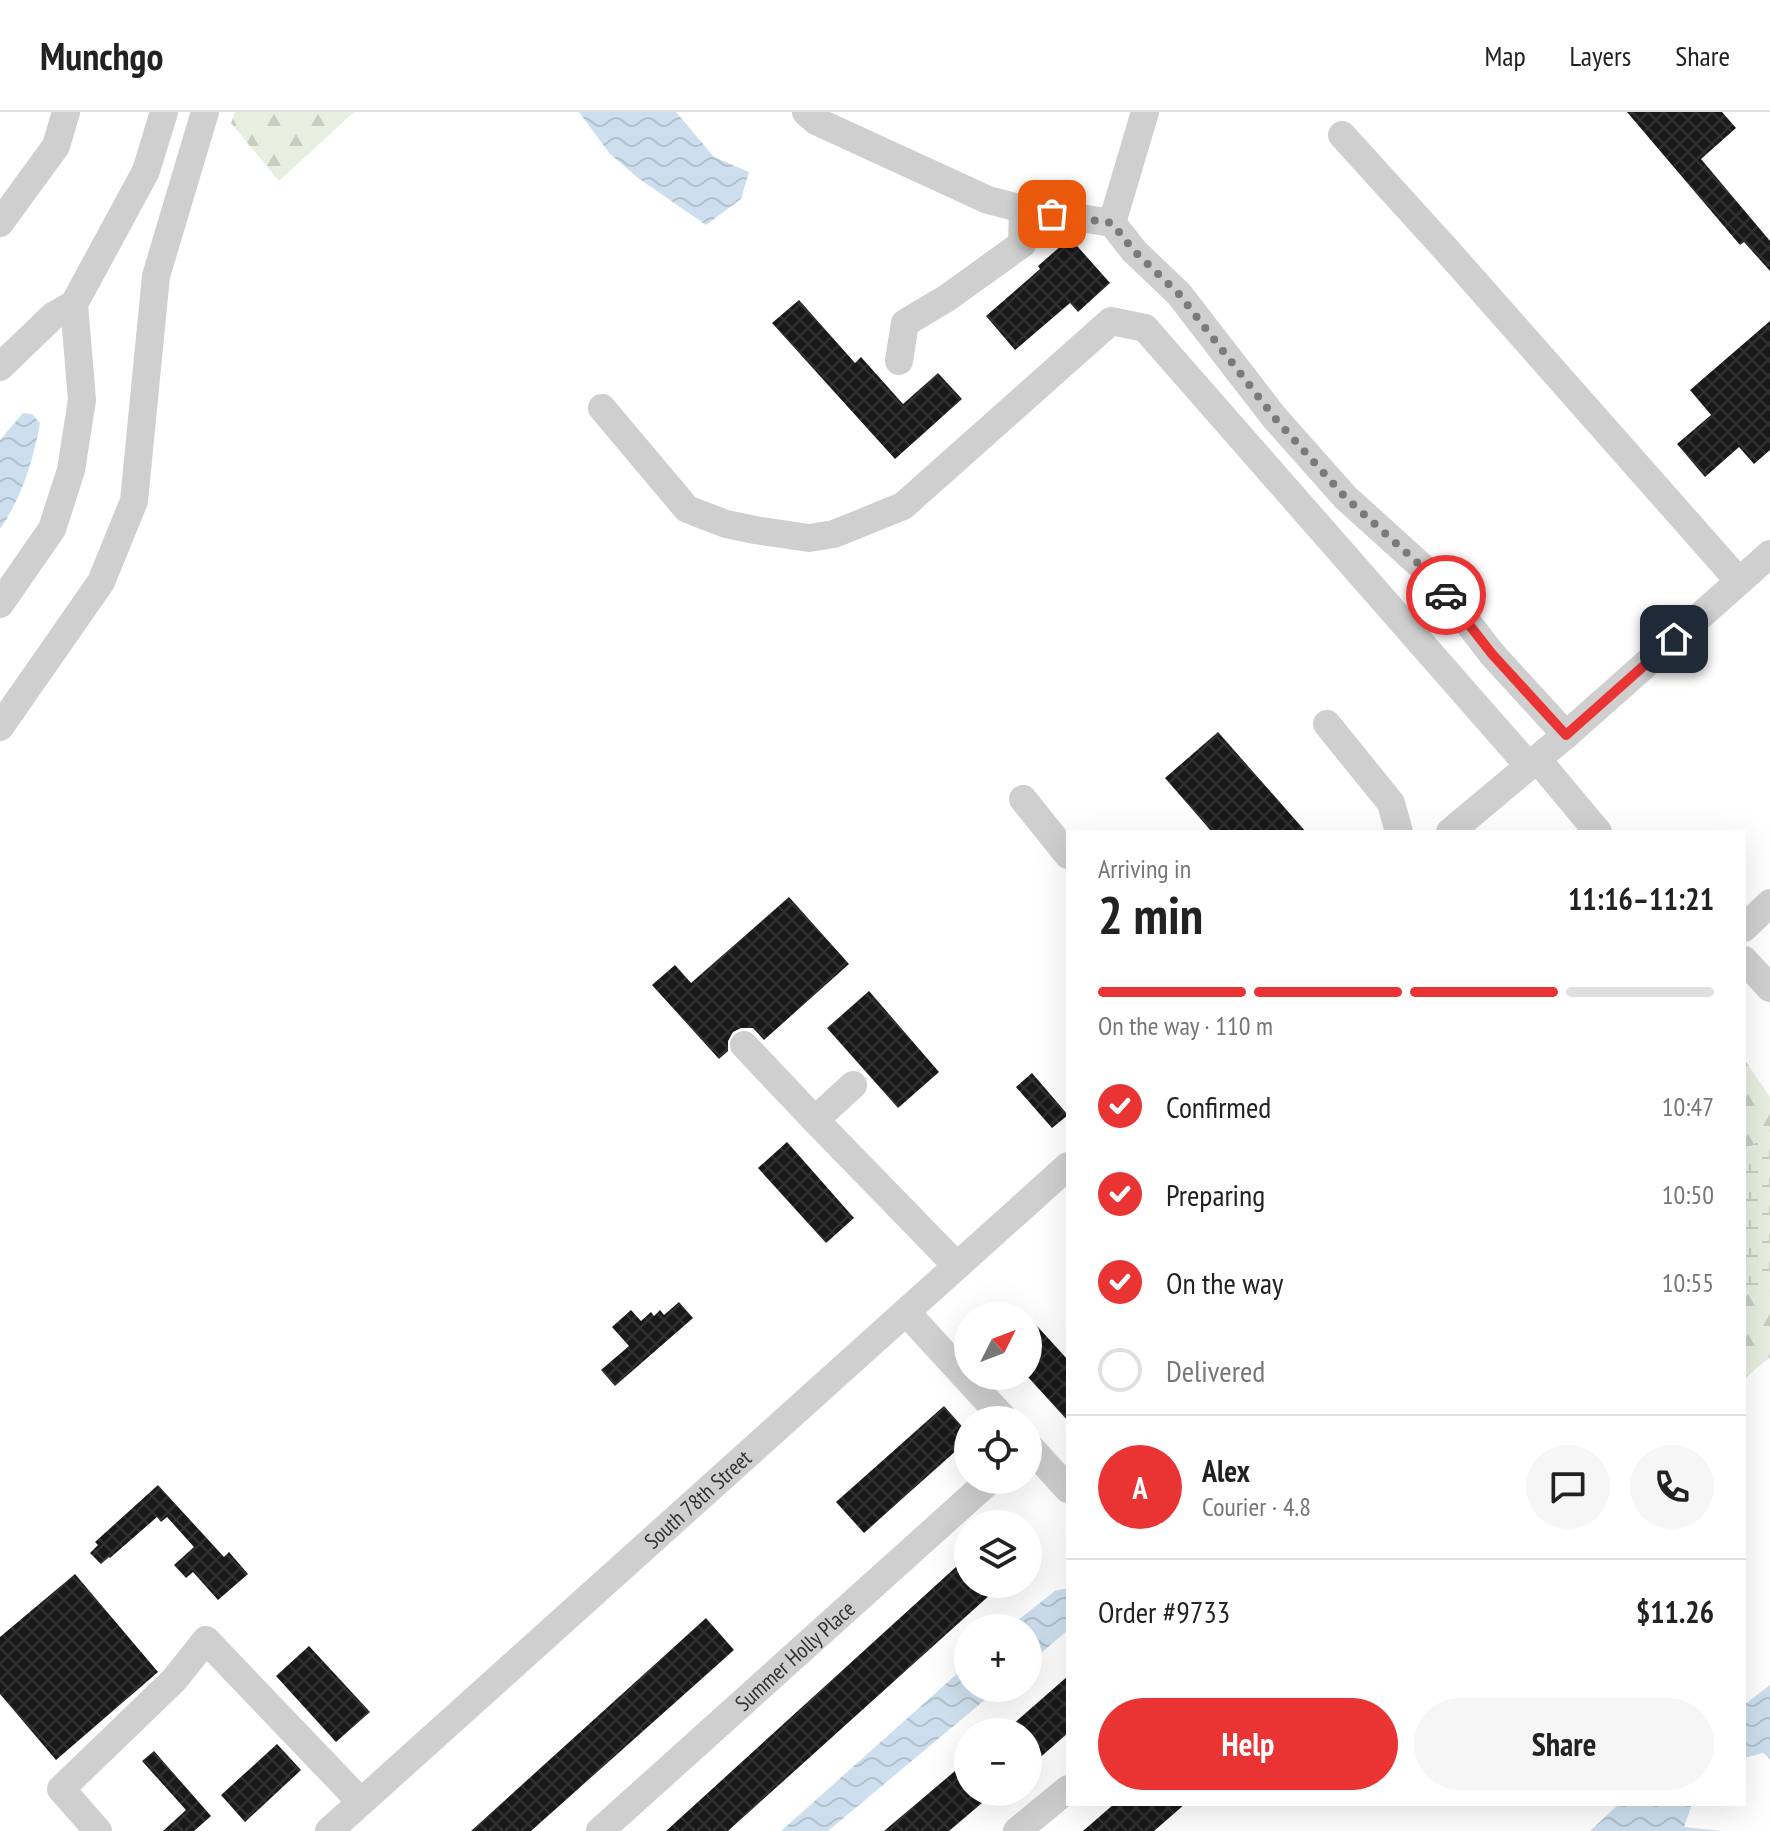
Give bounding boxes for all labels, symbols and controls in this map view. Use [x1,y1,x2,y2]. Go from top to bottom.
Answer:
text: Munchgo [40,31,163,80]
text: Map [1484,37,1526,74]
text: Layers [1570,37,1631,74]
text: Share [1675,37,1730,74]
pin [1018,180,1086,248]
icon: bag [1030,192,1074,236]
courier [1406,555,1486,635]
icon: car [1424,573,1468,617]
pin [1640,605,1708,673]
icon: home [1652,617,1696,661]
text: Arriving in [1098,852,1191,885]
text: 11:16–11:21 [1568,879,1714,918]
text: 2 min [1098,881,1203,948]
text: On the way · 110 m [1098,1009,1273,1042]
icon: check [1098,1084,1142,1128]
text: Confirmed [1166,1087,1271,1126]
text: 10:47 [1662,1090,1714,1123]
icon: check [1098,1172,1142,1216]
text: Preparing [1166,1175,1265,1214]
text: 10:50 [1662,1178,1714,1211]
icon: check [1098,1260,1142,1304]
text: On the way [1166,1263,1283,1302]
text: 10:55 [1662,1266,1714,1299]
north arrow [954,1302,1042,1390]
map controls [954,1302,1042,1806]
text: Delivered [1166,1351,1265,1390]
button: locate [954,1406,1042,1494]
street label: South 78th Street [638,1444,757,1555]
button: chat [1526,1445,1610,1529]
button: phone [1630,1445,1714,1529]
text: Alex [1202,1451,1250,1490]
text: A [1132,1468,1148,1507]
text: Courier · 4.8 [1202,1490,1311,1523]
button: layers [954,1510,1042,1598]
text: Order #9733 [1098,1592,1230,1631]
text: $11.26 [1636,1592,1714,1631]
street label: Summer Holly Place [729,1595,861,1717]
button: + [954,1614,1042,1702]
button: Help [1098,1698,1398,1790]
button: Share [1414,1698,1714,1790]
button: − [954,1718,1042,1806]

